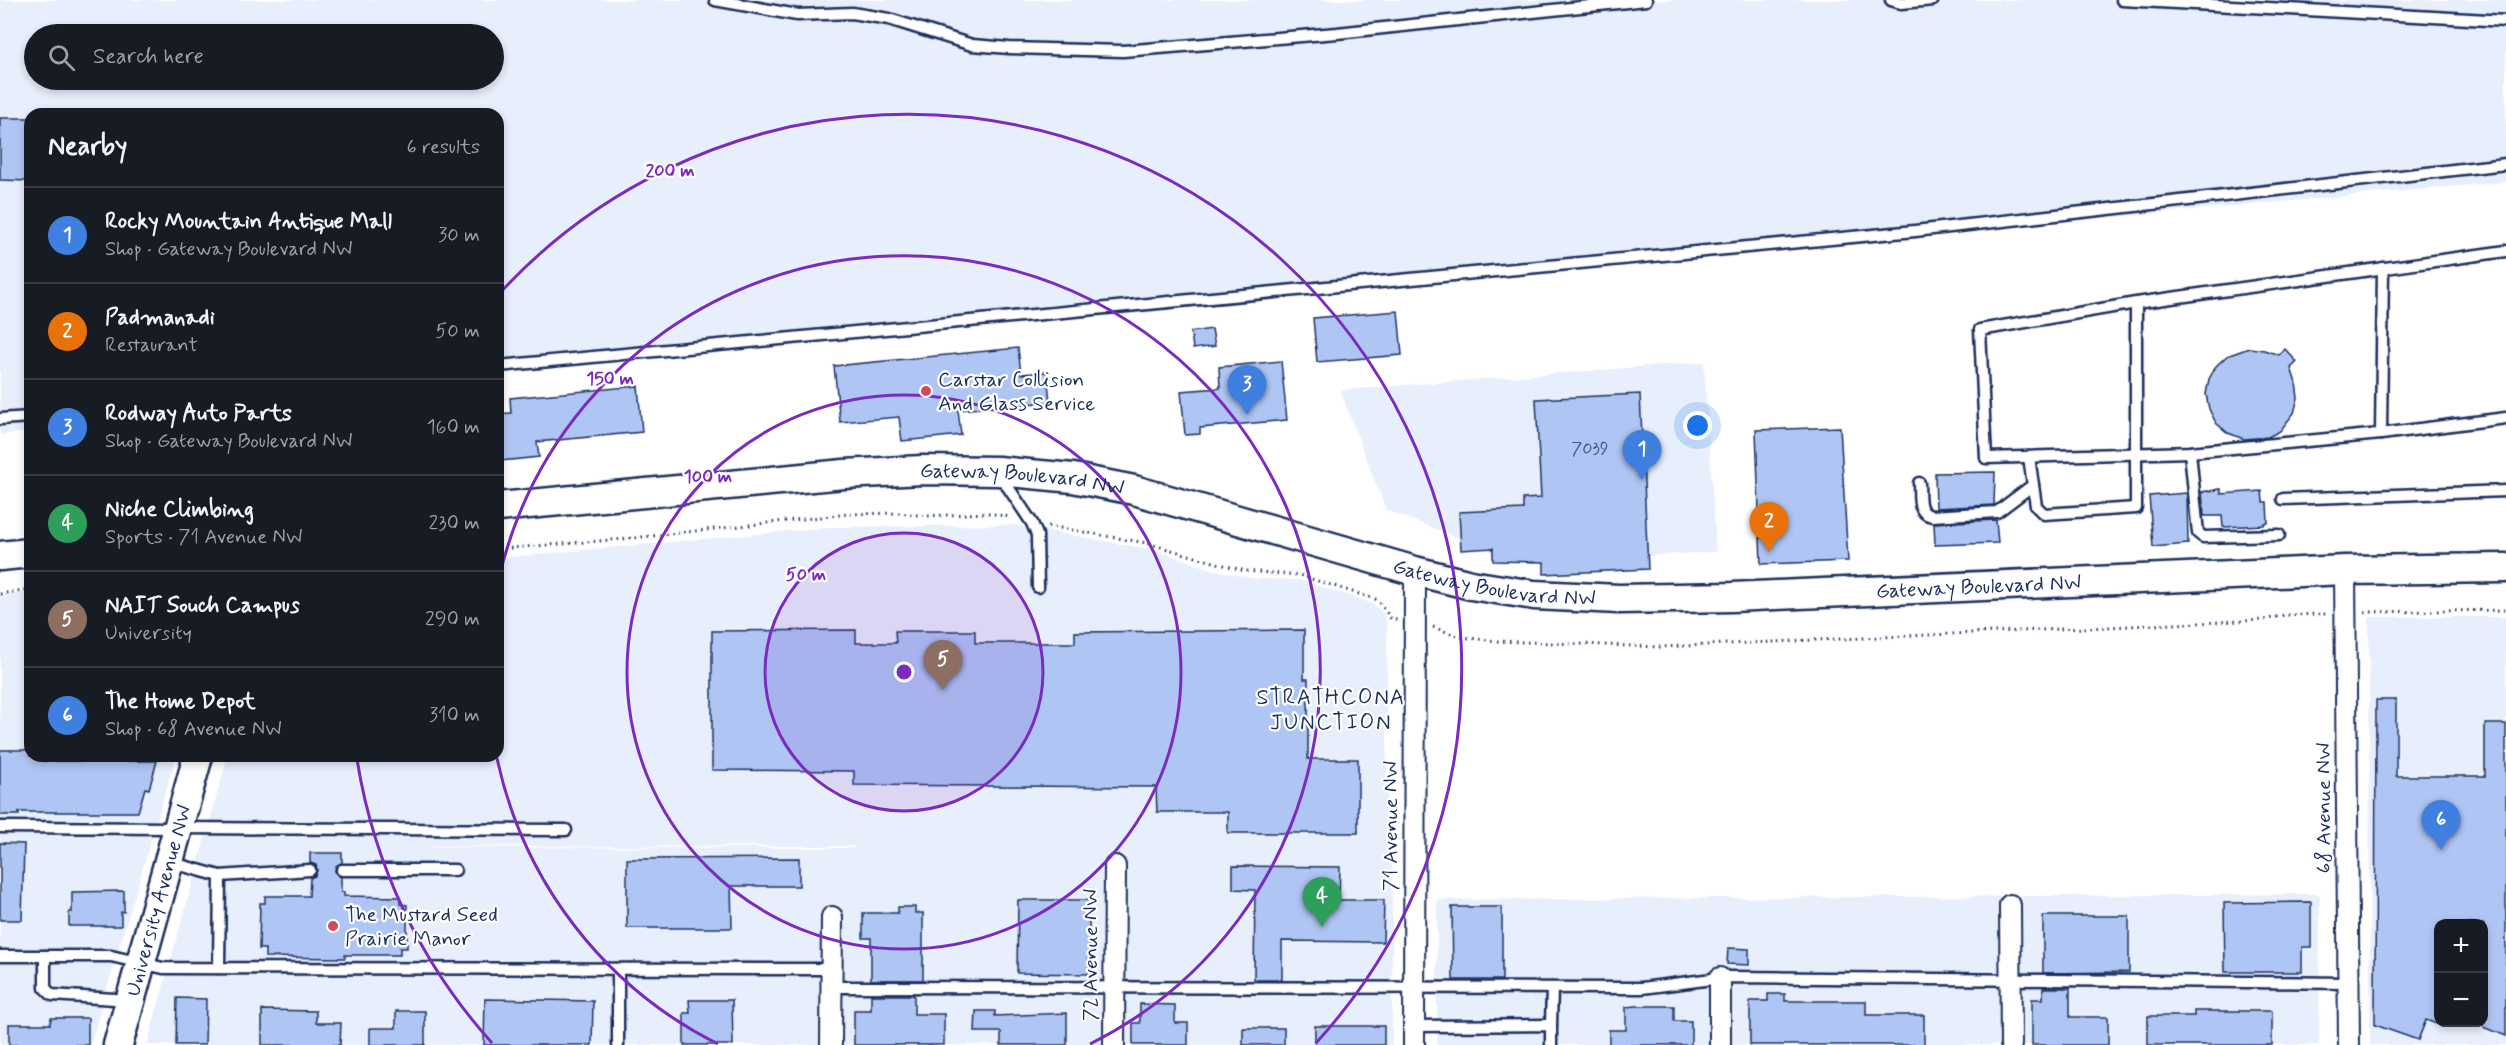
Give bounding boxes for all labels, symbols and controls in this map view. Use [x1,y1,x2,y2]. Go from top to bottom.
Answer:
search box [24,24,504,90]
icon: search [45,41,78,74]
text: Search here [93,43,204,71]
text: Nearby [48,130,127,164]
text: 6 results [407,134,480,161]
text: 200 m [645,159,695,183]
text: Rocky Mountain Antique Mall [105,208,392,236]
text: 1 [63,222,72,249]
text: 30 m [438,222,480,249]
text: Shop · Gateway Boulevard NW [105,236,352,263]
text: Padmanadi [105,304,215,332]
text: 2 [63,318,72,345]
text: 50 m [435,318,480,345]
text: Restaurant [105,332,198,359]
place label: Carstar Collision And Glass Service [938,366,1095,418]
pin: 3 [1228,366,1266,415]
text: 150 m [586,367,634,391]
marker: Carstar Collision And Glass Service [919,384,933,398]
text: Rodway Auto Parts [105,400,292,428]
your location [1683,411,1712,440]
text: 3 [63,414,72,441]
text: 160 m [427,414,480,441]
text: Shop · Gateway Boulevard NW [105,428,352,455]
pin: 1 [1622,430,1662,480]
house number: 7039 [1571,437,1609,461]
street label: Gateway Boulevard NW [920,457,1126,503]
text: 100 m [684,465,732,489]
text: Niche Climbing [105,496,254,524]
pin: 2 [1750,502,1788,552]
text: 4 [62,510,73,537]
text: 230 m [428,510,480,537]
text: Sports · 71 Avenue NW [105,524,302,551]
street label: Gateway Boulevard NW [1390,552,1596,613]
text: 50 m [786,563,826,587]
street label: Gateway Boulevard NW [1875,569,2082,606]
text: NAIT Souch Campus [105,592,300,620]
text: 5 [62,606,74,633]
text: 290 m [425,606,480,633]
text: University [105,620,192,647]
pin: 5 [924,640,962,690]
centre of rings [894,662,914,682]
district label: STRATHCONA JUNCTION [1256,684,1406,737]
text: The Home Depot [105,688,256,716]
text: 6 [62,702,73,729]
text: 310 m [429,702,480,729]
text: Shop · 68 Avenue NW [105,716,282,743]
street label: 68 Avenue NW [2310,743,2338,873]
street label: 71 Avenue NW [1377,761,1405,891]
pin: 6 [2422,800,2460,850]
street label: University Avenue NW [119,802,199,1000]
pin: 4 [1302,878,1342,927]
street label: 72 Avenue NW [1077,889,1105,1021]
place label: The Mustard Seed Prairie Manor [345,901,498,953]
marker: The Mustard Seed Prairie Manor [326,919,340,933]
map controls [2434,919,2488,1027]
button: + [2434,919,2488,973]
button: − [2434,973,2488,1027]

